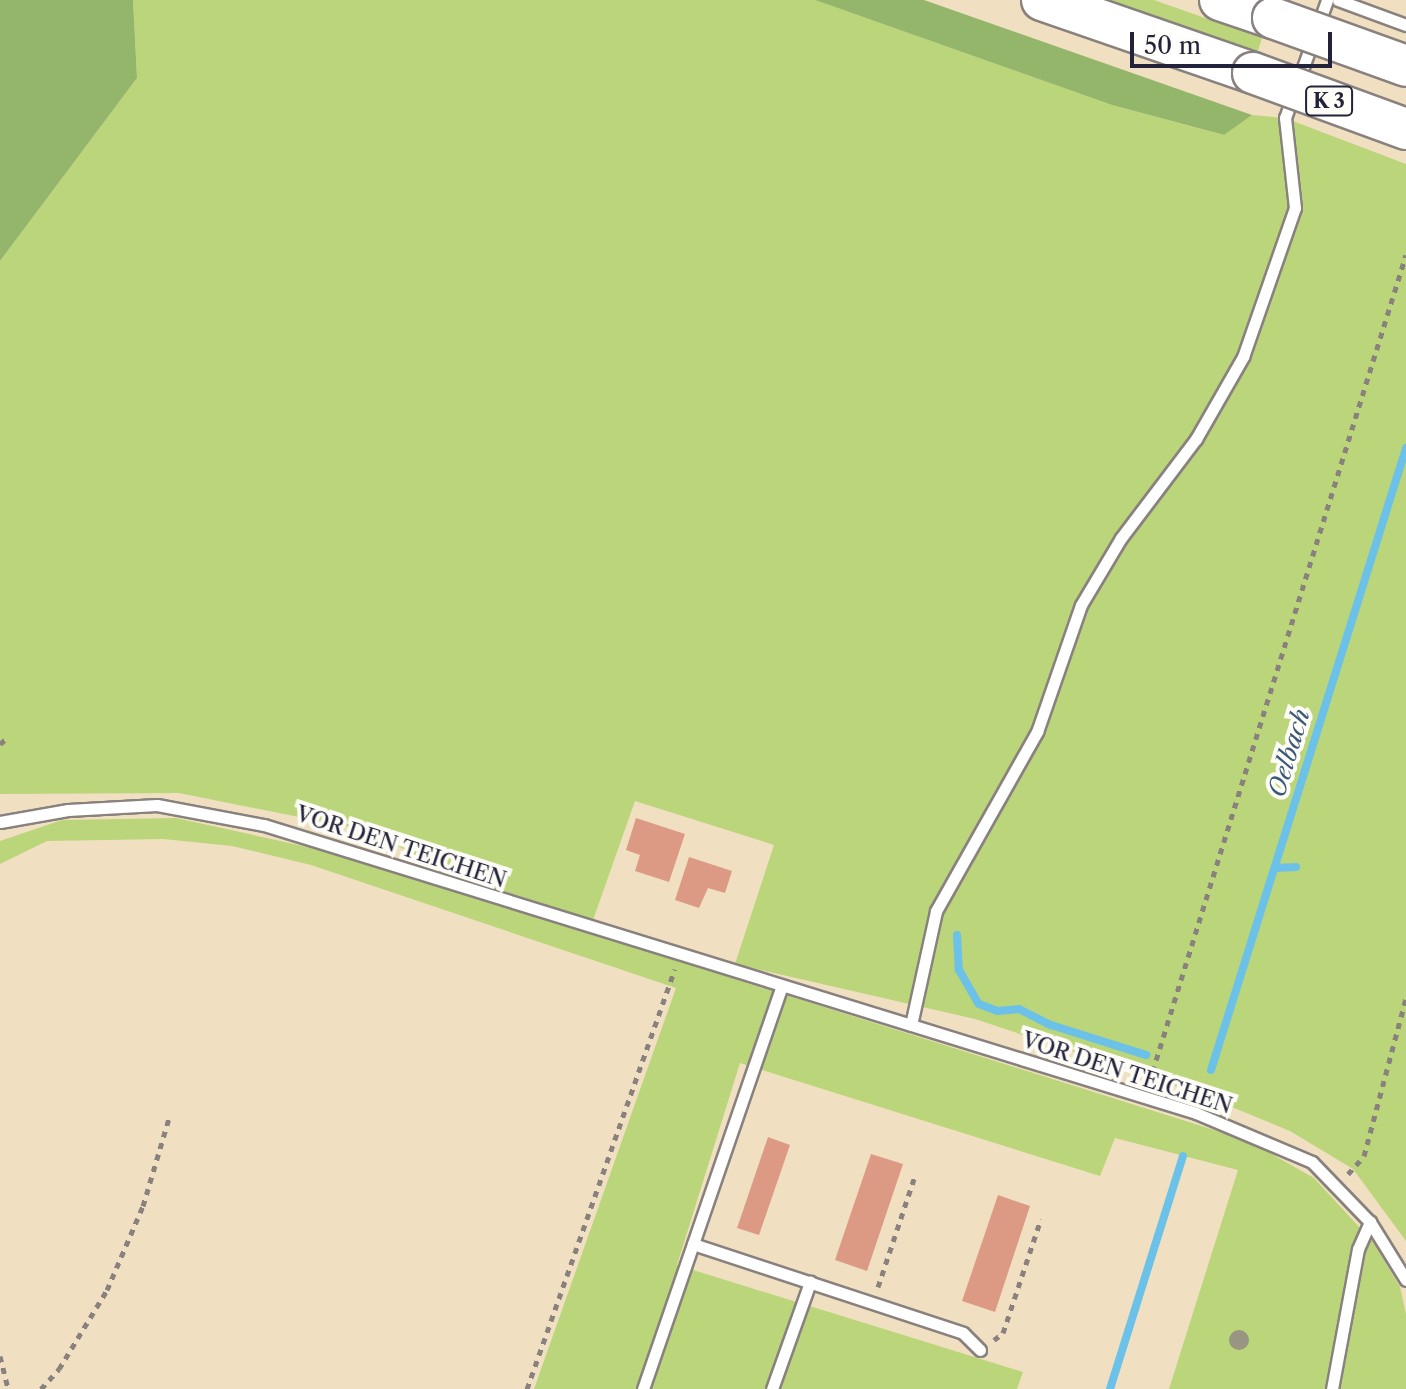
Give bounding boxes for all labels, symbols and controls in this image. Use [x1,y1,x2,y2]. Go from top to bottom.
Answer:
scale bar [1134,16,1336,66]
text: 50 m [1144,31,1201,60]
road number: K 3 [1303,85,1355,117]
water label: Oelbach [1262,706,1316,800]
street label: VOR DEN TEICHEN [292,800,510,894]
street label: VOR DEN TEICHEN [1018,1026,1236,1120]

